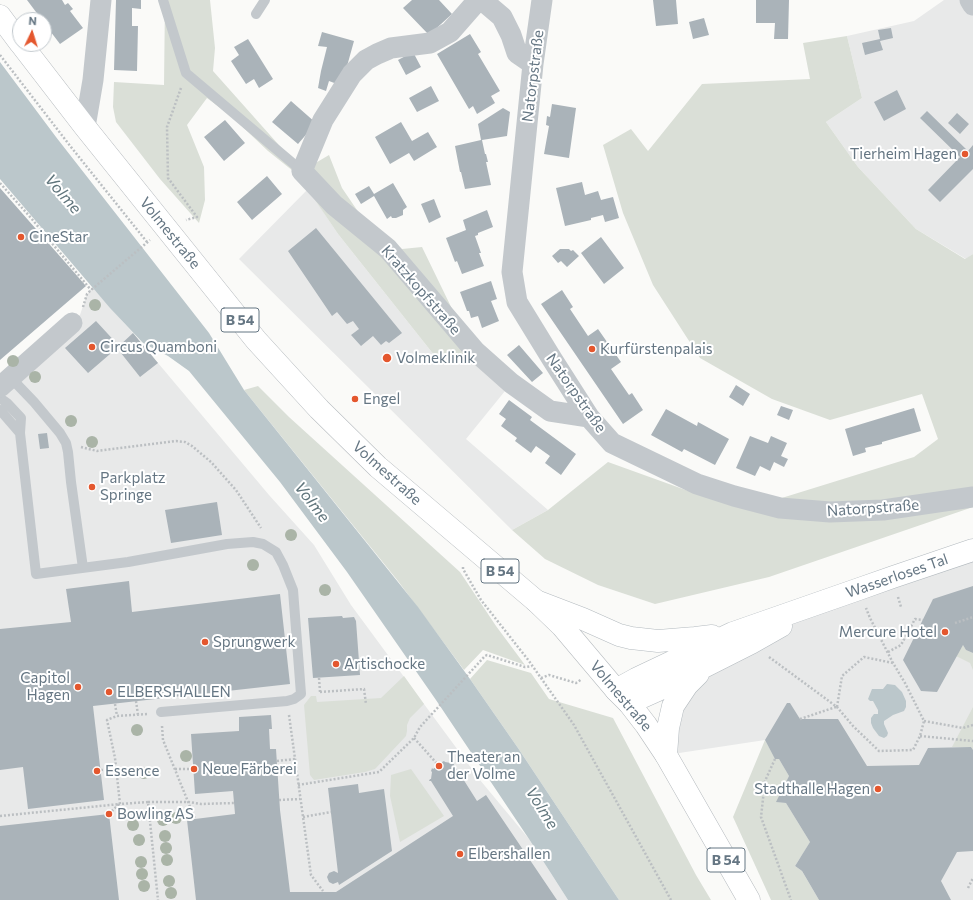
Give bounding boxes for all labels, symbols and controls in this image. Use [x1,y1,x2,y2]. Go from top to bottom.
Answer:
north arrow [12,12,52,52]
text: N [28,14,37,27]
street label: Natorpstraße [518,29,548,123]
place label: Tierheim Hagen [850,145,957,163]
marker: Tierheim Hagen [960,149,970,159]
water label: Volme [41,170,85,218]
street label: Volmestraße [136,194,204,272]
place label: CineStar [29,228,88,246]
marker: CineStar [16,232,26,242]
street label: Kratzkopfstraße [377,242,465,338]
road number: B 54 [221,308,259,332]
place label: Circus Quamboni [100,338,217,356]
place label: Kurfürstenpalais [600,340,713,358]
marker: Circus Quamboni [87,342,97,352]
marker: Kurfürstenpalais [587,344,597,354]
place label: Volmeklinik [396,349,475,367]
street label: Natorpstraße [542,350,610,436]
marker: Volmeklinik [381,352,393,364]
place label: Engel [363,390,400,408]
marker: Engel [350,394,360,404]
street label: Volmestraße [349,437,425,509]
place label: Parkplatz Springe [100,469,166,504]
water label: Volme [290,478,334,526]
marker: Parkplatz Springe [87,482,97,492]
street label: Natorpstraße [826,496,920,520]
street label: Wasserloses Tal [844,550,950,602]
road number: B 54 [481,559,519,583]
place label: Mercure Hotel [839,623,937,641]
marker: Mercure Hotel [940,627,950,637]
place label: Sprungwerk [213,633,296,651]
marker: Sprungwerk [200,637,210,647]
place label: Artischocke [344,655,425,673]
street label: Volmestraße [586,657,656,735]
marker: Artischocke [331,659,341,669]
place label: Capitol Hagen [20,669,70,704]
marker: Capitol Hagen [73,682,83,692]
place label: ELBERSHALLEN [117,683,231,701]
marker: ELBERSHALLEN [104,687,114,697]
place label: Theater an der Volme [447,748,520,783]
place label: Neue Färberei [202,760,297,778]
marker: Theater an der Volme [434,761,444,771]
place label: Essence [105,762,159,780]
marker: Neue Färberei [189,764,199,774]
marker: Essence [92,766,102,776]
place label: Stadthalle Hagen [754,780,870,798]
water label: Volme [522,783,562,833]
marker: Stadthalle Hagen [873,784,883,794]
place label: Bowling AS [117,805,194,823]
marker: Bowling AS [104,809,114,819]
place label: Elbershallen [468,845,551,863]
road number: B 54 [707,848,745,872]
marker: Elbershallen [455,849,465,859]

